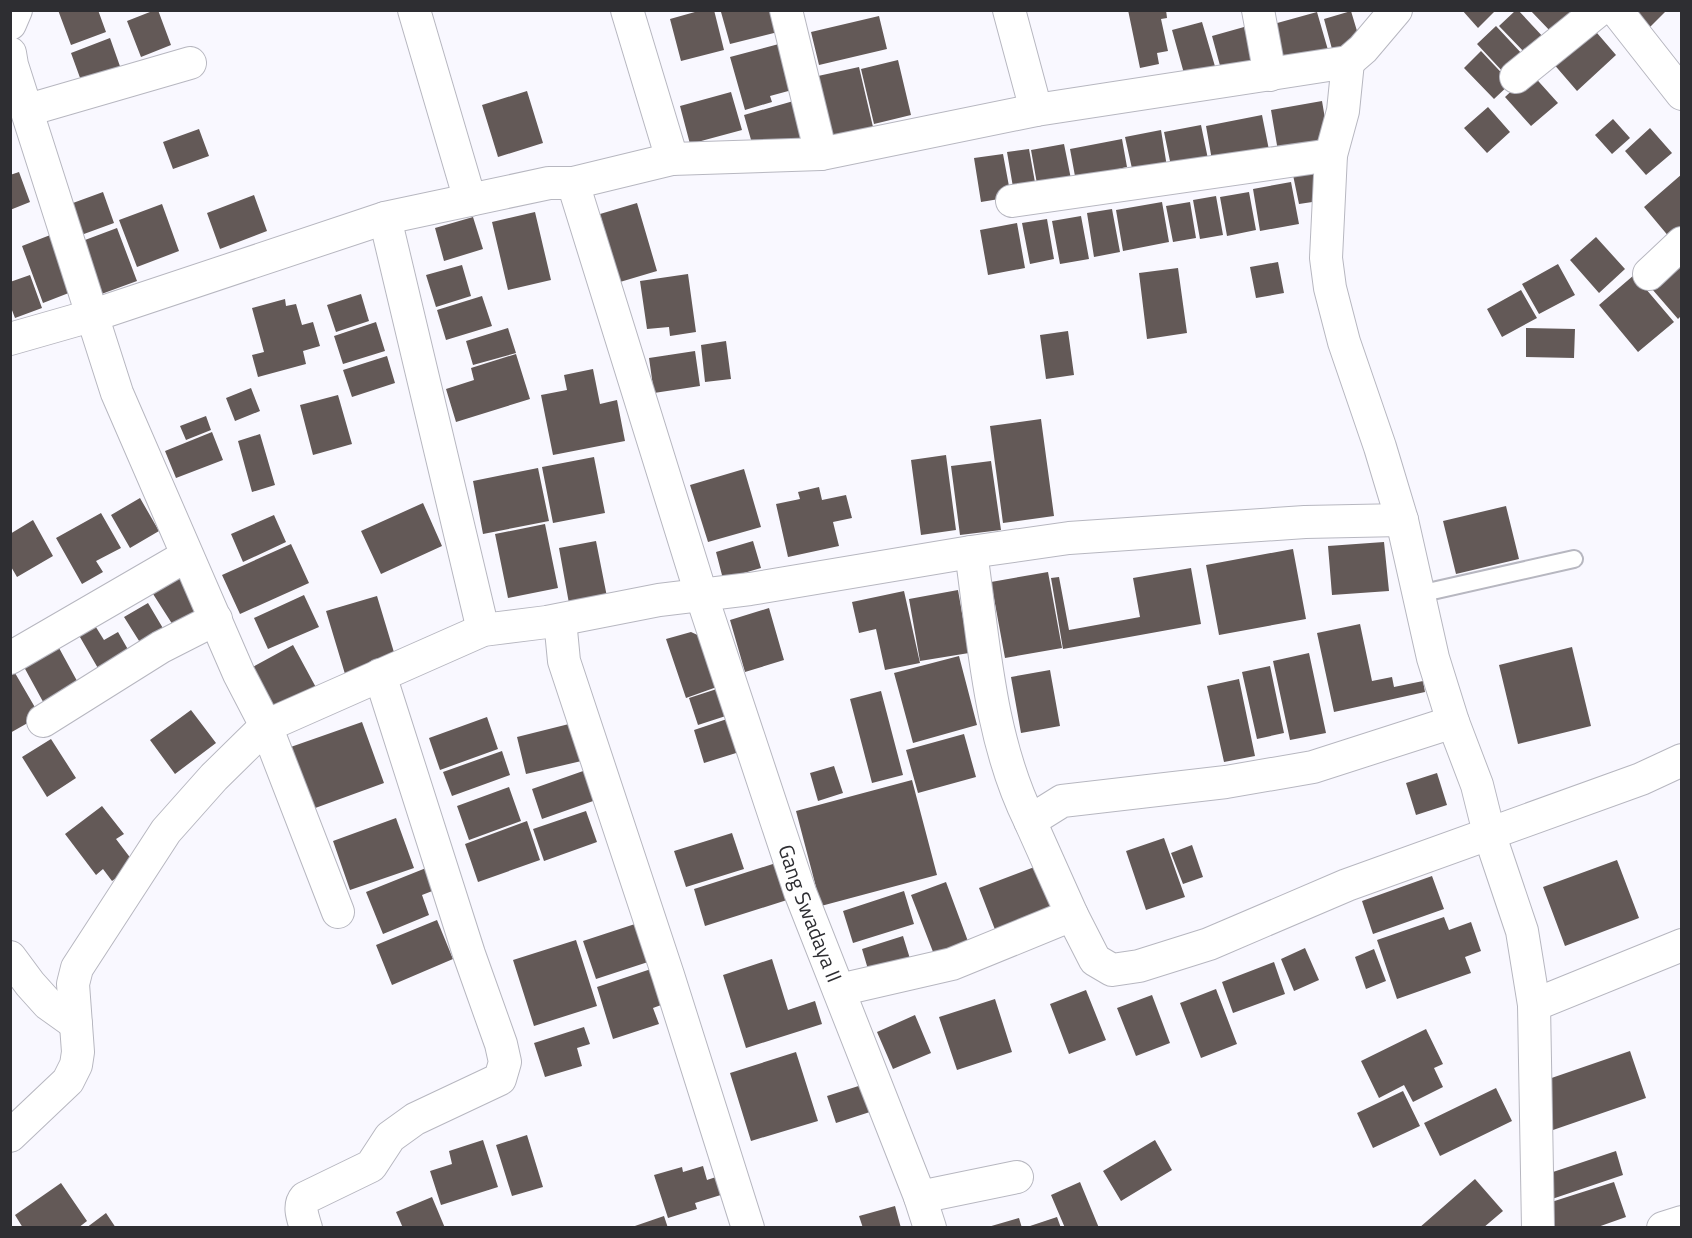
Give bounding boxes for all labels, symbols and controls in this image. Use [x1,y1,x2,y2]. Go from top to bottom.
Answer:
street label: Gang Swadaya II [770,840,851,987]

